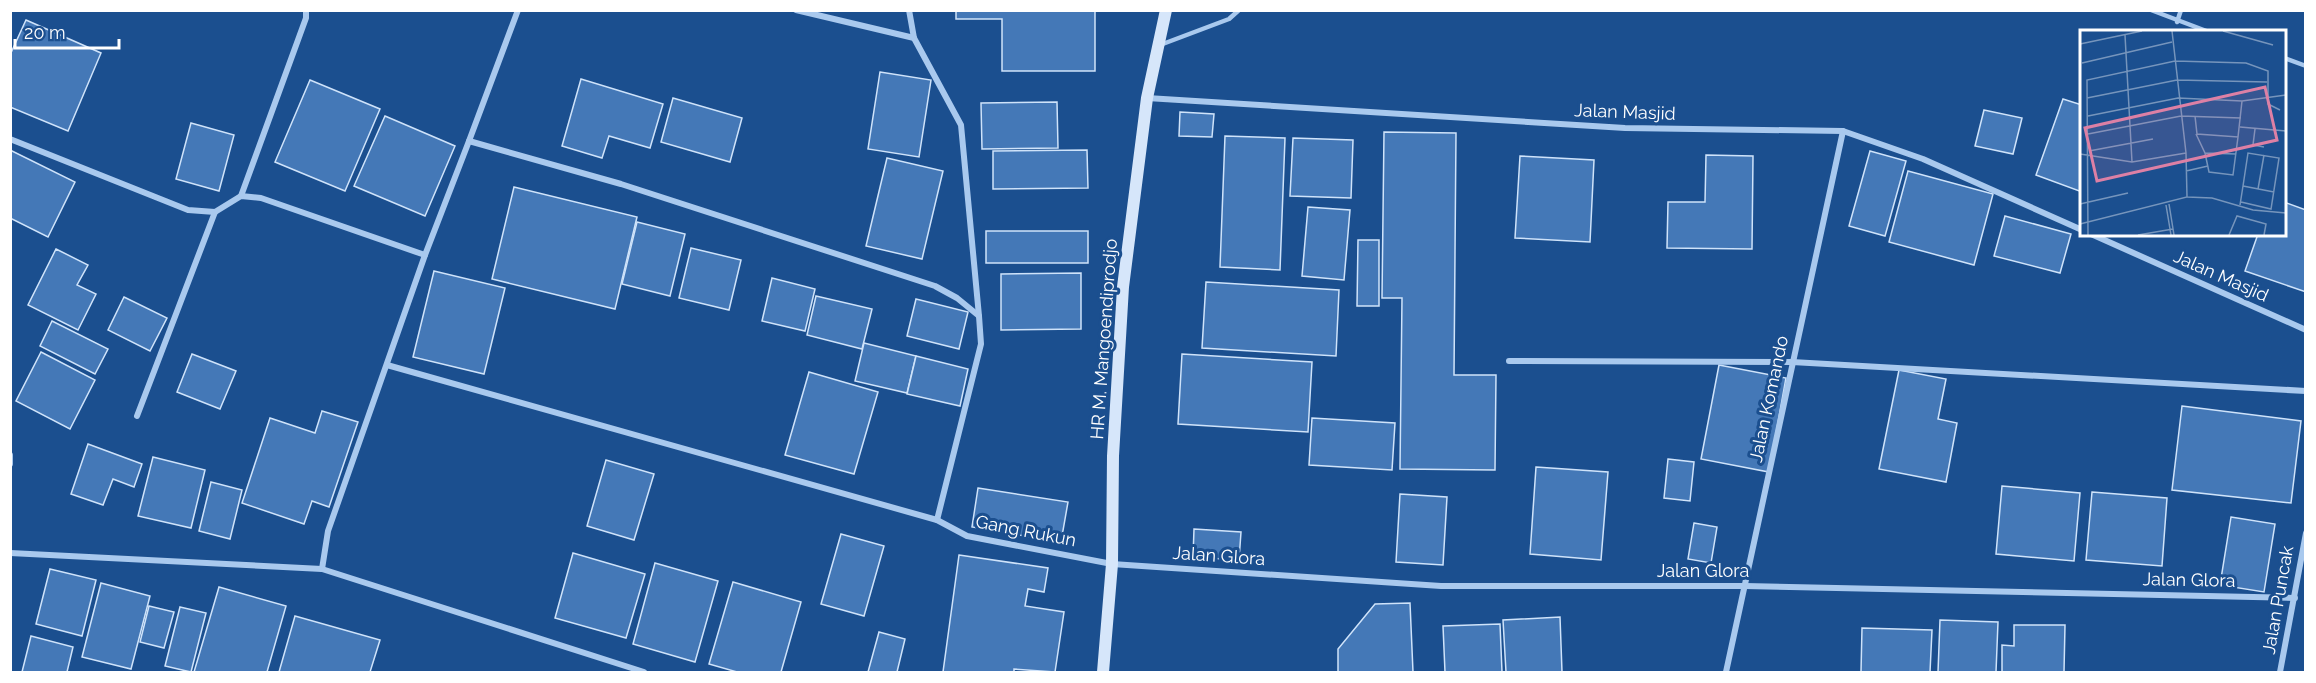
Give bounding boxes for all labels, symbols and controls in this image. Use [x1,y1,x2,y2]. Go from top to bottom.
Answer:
scale bar [15,12,118,50]
text: 20 m [24,22,66,43]
inset map [2080,30,2286,236]
street label: Jalan Masjid [1574,99,1676,124]
street label: HR M. Mangoendiprodjo [1086,238,1121,440]
street label: Jalan Masjid [2171,245,2272,306]
street label: Jalan Komando [1745,334,1792,464]
street label: Gang Rukun [974,510,1078,551]
street label: Jalan Glora [1172,542,1266,569]
street label: Jalan Puncak [2258,544,2297,656]
street label: Jalan Glora [1657,560,1749,581]
street label: Jalan Glora [2142,568,2236,591]

